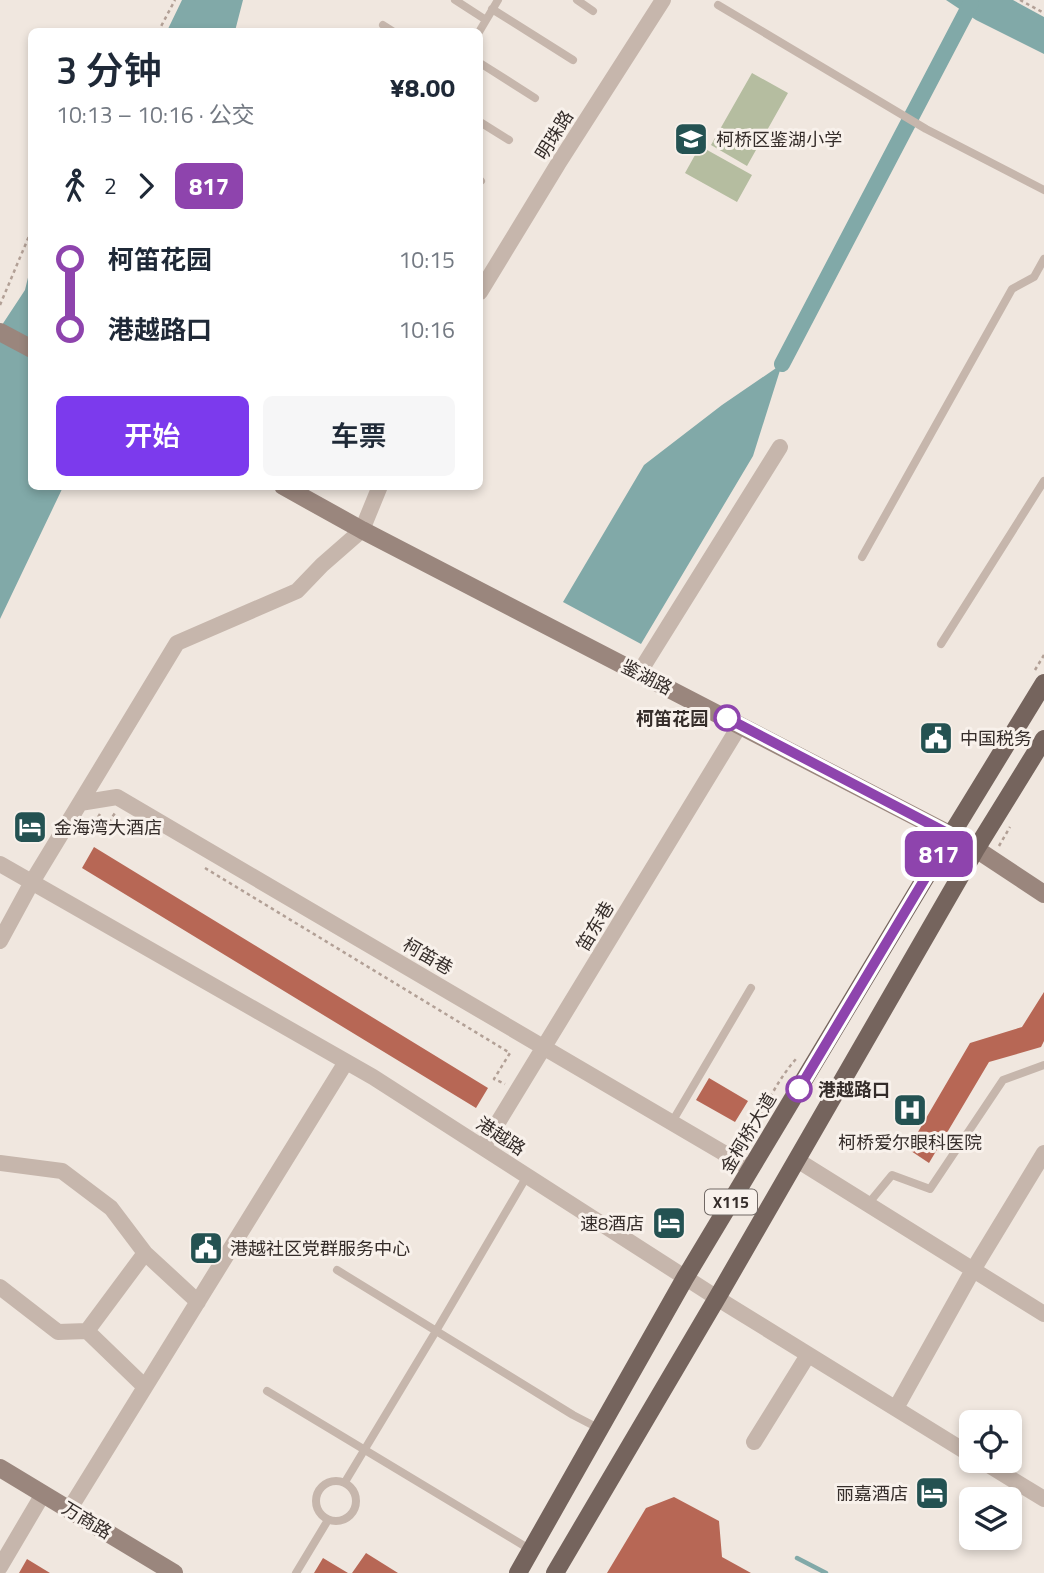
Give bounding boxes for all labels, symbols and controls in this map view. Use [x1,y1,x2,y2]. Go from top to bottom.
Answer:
text: 3 分钟 [56,41,162,99]
text: ¥8.00 [390,68,455,107]
text: 10:13 – 10:16 · 公交 [56,97,255,132]
street label: 明珠路 [528,105,580,165]
school or university icon: 柯桥区鉴湖小学 [672,120,710,158]
place label: 柯桥区鉴湖小学 [716,126,842,153]
icon: walk [56,167,94,205]
icon: forward [127,167,165,205]
text: 2 [104,168,117,203]
text: 817 [189,168,229,204]
text: 柯笛花园 [108,240,212,279]
text: 10:15 [398,242,455,277]
text: 港越路口 [108,310,212,349]
text: 10:16 [398,312,455,347]
button: 开始 [56,396,249,476]
button: 车票 [263,396,455,476]
street label: 鉴湖路 [617,653,677,701]
place label: 柯笛花园 [636,705,708,732]
marker: 柯笛花园 [714,705,740,731]
public building icon: 中国税务 [917,719,955,757]
place label: 中国税务 [960,725,1032,752]
hotel icon: 金海湾大酒店 [11,808,49,846]
place label: 金海湾大酒店 [54,814,162,841]
line badge: 817 [899,831,979,877]
text: 817 [919,836,959,872]
street label: 笛东巷 [570,896,620,956]
street label: 柯笛巷 [398,931,458,981]
marker: 港越路口 [786,1076,812,1102]
place label: 港越路口 [818,1076,890,1103]
street label: 金柯桥大道 [713,1087,783,1179]
hospital icon: 柯桥爱尔眼科医院 [891,1091,929,1129]
street label: 港越路 [471,1110,531,1162]
place label: 柯桥爱尔眼科医院 [838,1129,982,1156]
road number: X115 [705,1190,757,1214]
hotel icon: 速8酒店 [650,1204,688,1242]
place label: 速8酒店 [580,1210,644,1237]
public building icon: 港越社区党群服务中心 [187,1229,225,1267]
place label: 港越社区党群服务中心 [230,1235,410,1262]
map controls [959,1410,1022,1550]
button: locate [959,1410,1022,1473]
hotel icon: 丽嘉酒店 [913,1474,951,1512]
place label: 丽嘉酒店 [836,1480,908,1507]
button: layers [959,1487,1022,1550]
street label: 万商路 [57,1495,117,1545]

